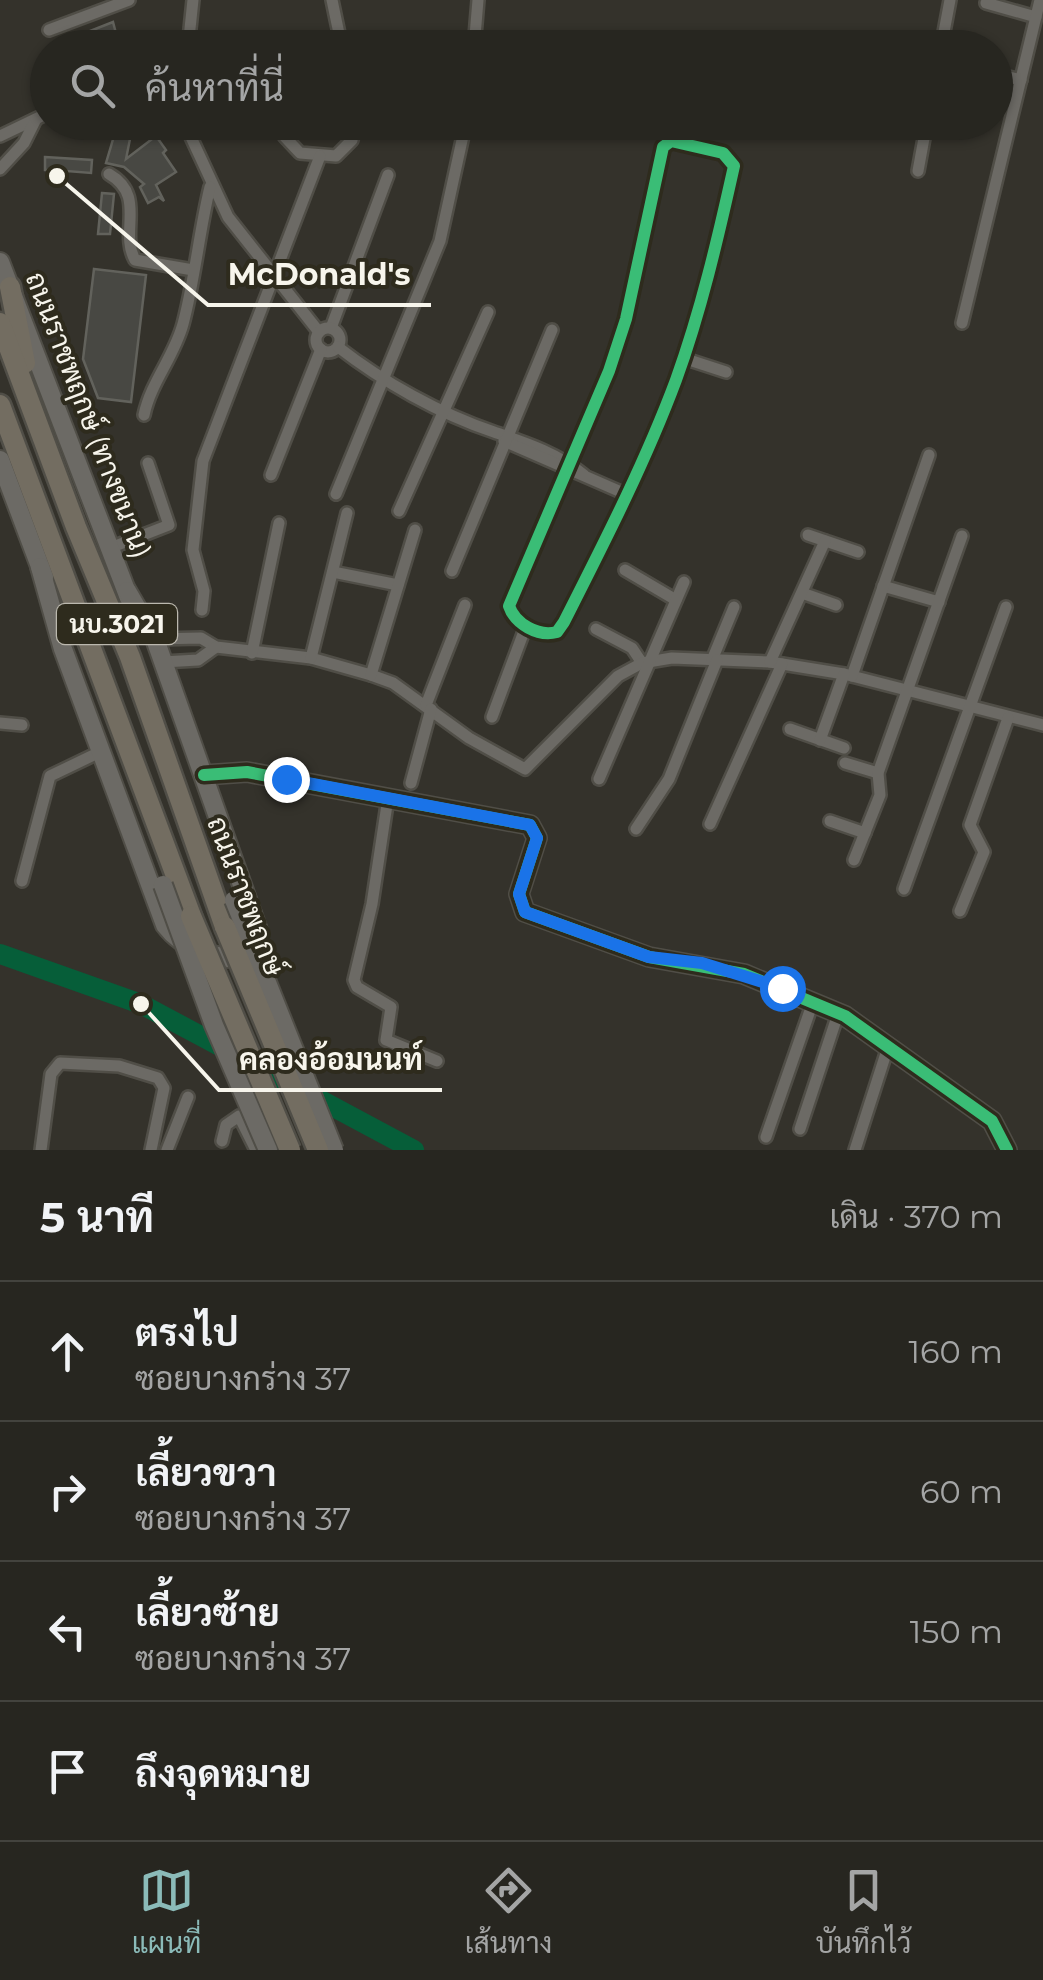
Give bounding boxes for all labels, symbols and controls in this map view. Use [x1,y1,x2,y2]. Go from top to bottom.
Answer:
search box [30,30,1013,140]
icon: search [65,58,120,113]
text: ค้นหาที่นี่ [145,64,284,111]
callout: McDonald's [208,245,431,305]
text: McDonald's [228,256,410,293]
street label: ถนนราชพฤกษ์ (ทางขนาน) [18,266,161,563]
road number: นบ.3021 [57,604,177,644]
route end [264,757,310,803]
street label: ถนนราชพฤกษ์ [199,811,294,982]
route start [760,966,806,1012]
callout: คลองอ้อมนนท์ [219,1030,442,1090]
text: คลองอ้อมนนท์ [239,1040,423,1078]
text: 5 นาที [40,1191,154,1243]
text: เดิน · 370 m [830,1197,1003,1236]
text: ตรงไป [135,1309,239,1356]
icon: ahead [40,1324,95,1379]
text: 160 m [908,1332,1003,1371]
text: ซอยบางกร่าง 37 [135,1359,351,1398]
text: เลี้ยวขวา [135,1449,277,1496]
icon: right [40,1464,95,1519]
text: 60 m [920,1472,1003,1511]
text: ซอยบางกร่าง 37 [135,1499,351,1538]
text: เลี้ยวซ้าย [135,1589,280,1636]
icon: left [40,1604,95,1659]
text: 150 m [910,1612,1003,1651]
text: ซอยบางกร่าง 37 [135,1639,351,1678]
icon: arrive [40,1744,95,1799]
text: ถึงจุดหมาย [135,1750,311,1797]
tab: แผนที่ [132,1863,202,1960]
tab: เส้นทาง [465,1863,552,1960]
tab: บันทึกไว้ [816,1863,911,1960]

